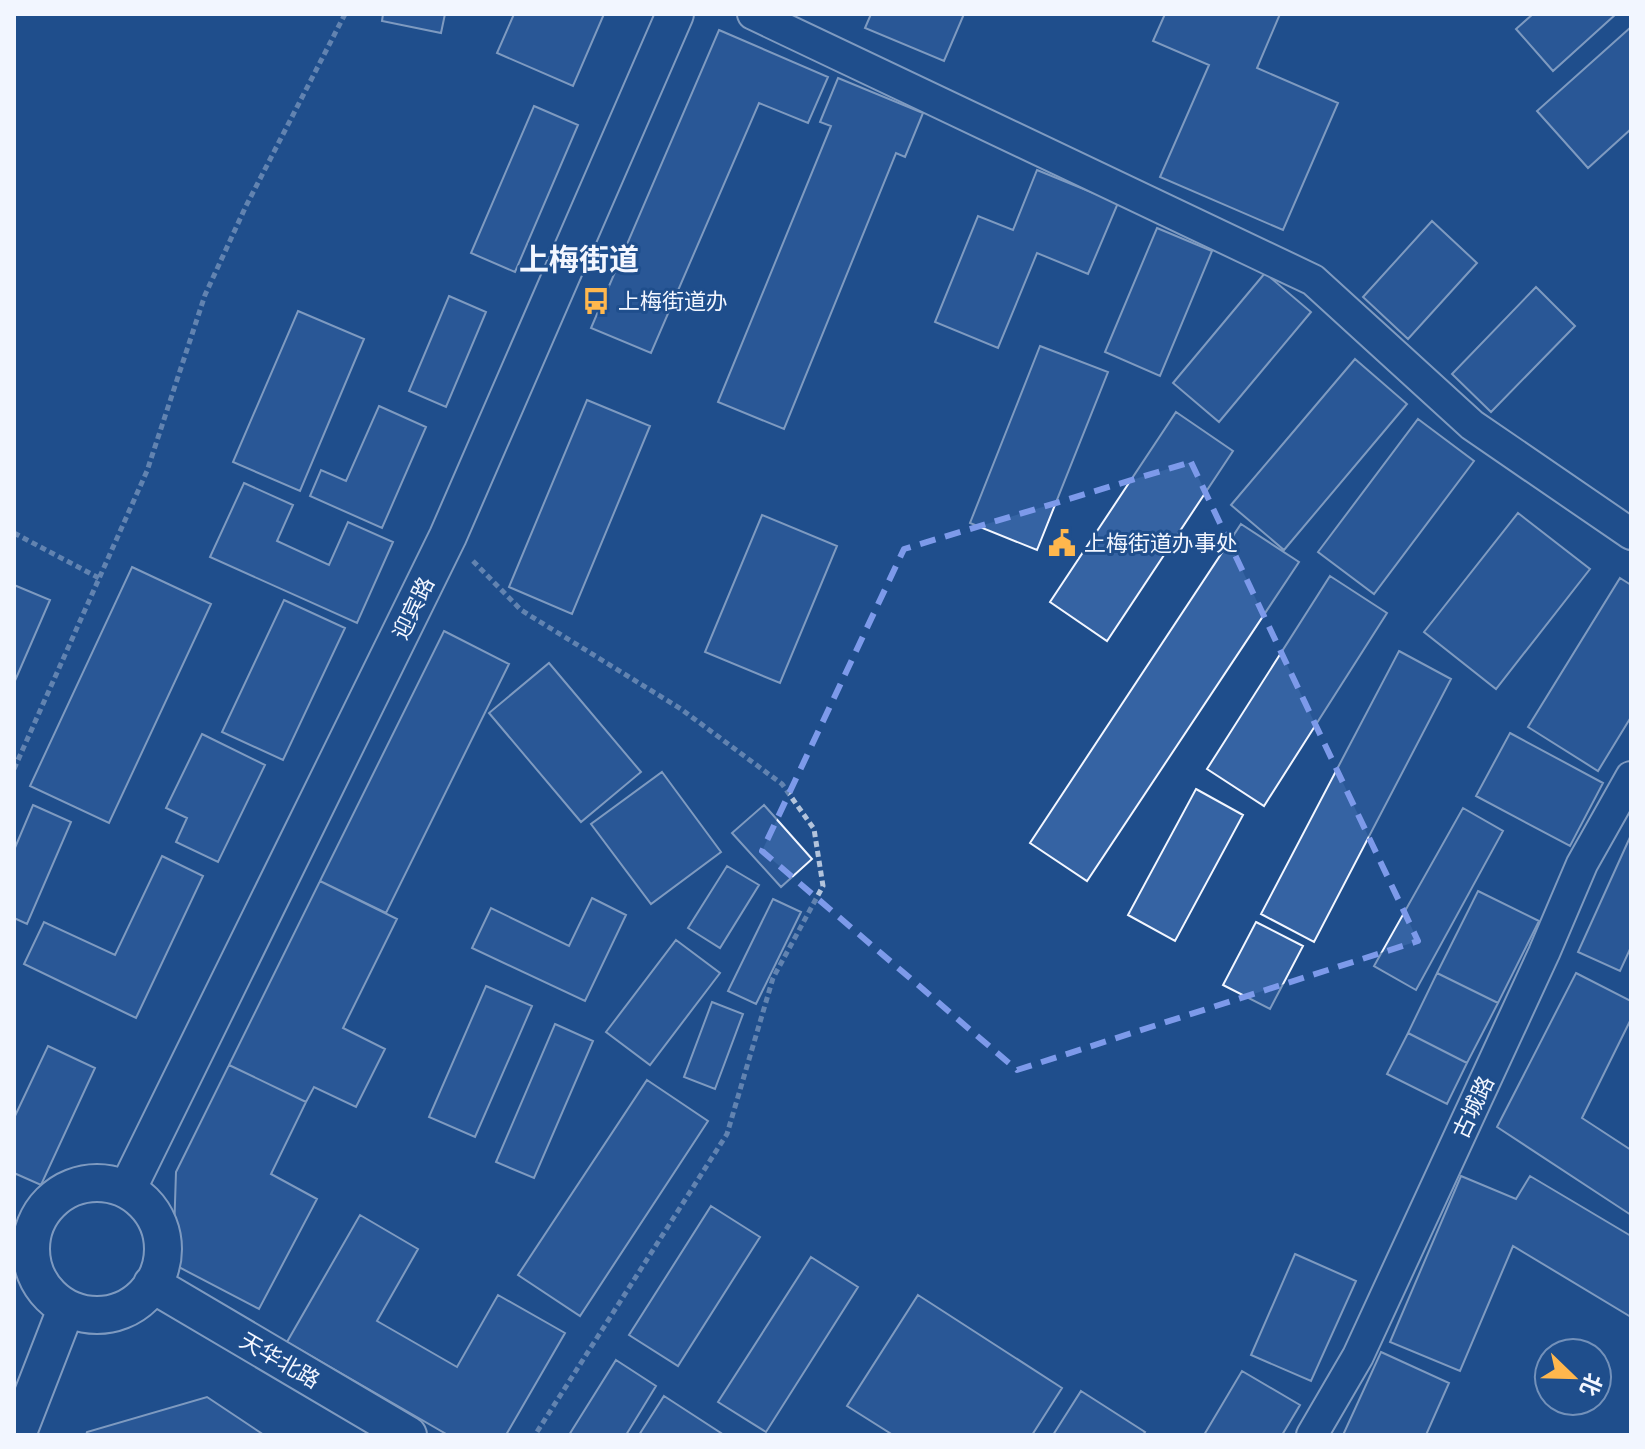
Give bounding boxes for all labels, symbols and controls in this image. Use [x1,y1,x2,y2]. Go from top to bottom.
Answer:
district label: 上梅街道 [519,242,639,276]
bus stop icon: 上梅街道办 [581,286,611,316]
place label: 上梅街道办 [618,288,728,313]
public building icon: 上梅街道办事处 [1047,528,1077,558]
place label: 上梅街道办事处 [1084,530,1238,555]
street label: 迎宾路 [387,573,438,643]
street label: 古城路 [1447,1072,1498,1142]
street label: 天华北路 [236,1327,325,1392]
north arrow [1533,1337,1613,1417]
text: 北 [1576,1370,1608,1400]

